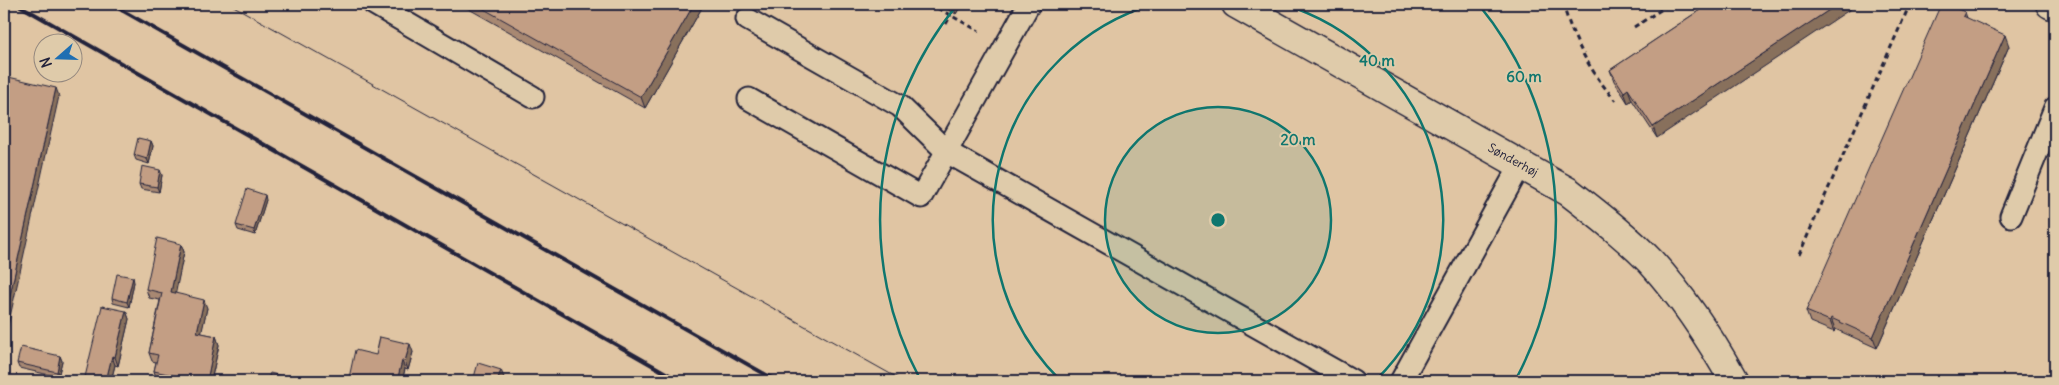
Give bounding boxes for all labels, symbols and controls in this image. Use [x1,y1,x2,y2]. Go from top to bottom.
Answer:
north arrow [32,32,82,82]
text: 40 m [1359,51,1395,70]
text: N [36,55,56,70]
text: 60 m [1506,67,1542,86]
text: 20 m [1281,130,1315,149]
street label: Sønderhøj [1486,140,1541,179]
centre of rings [1209,211,1227,229]

